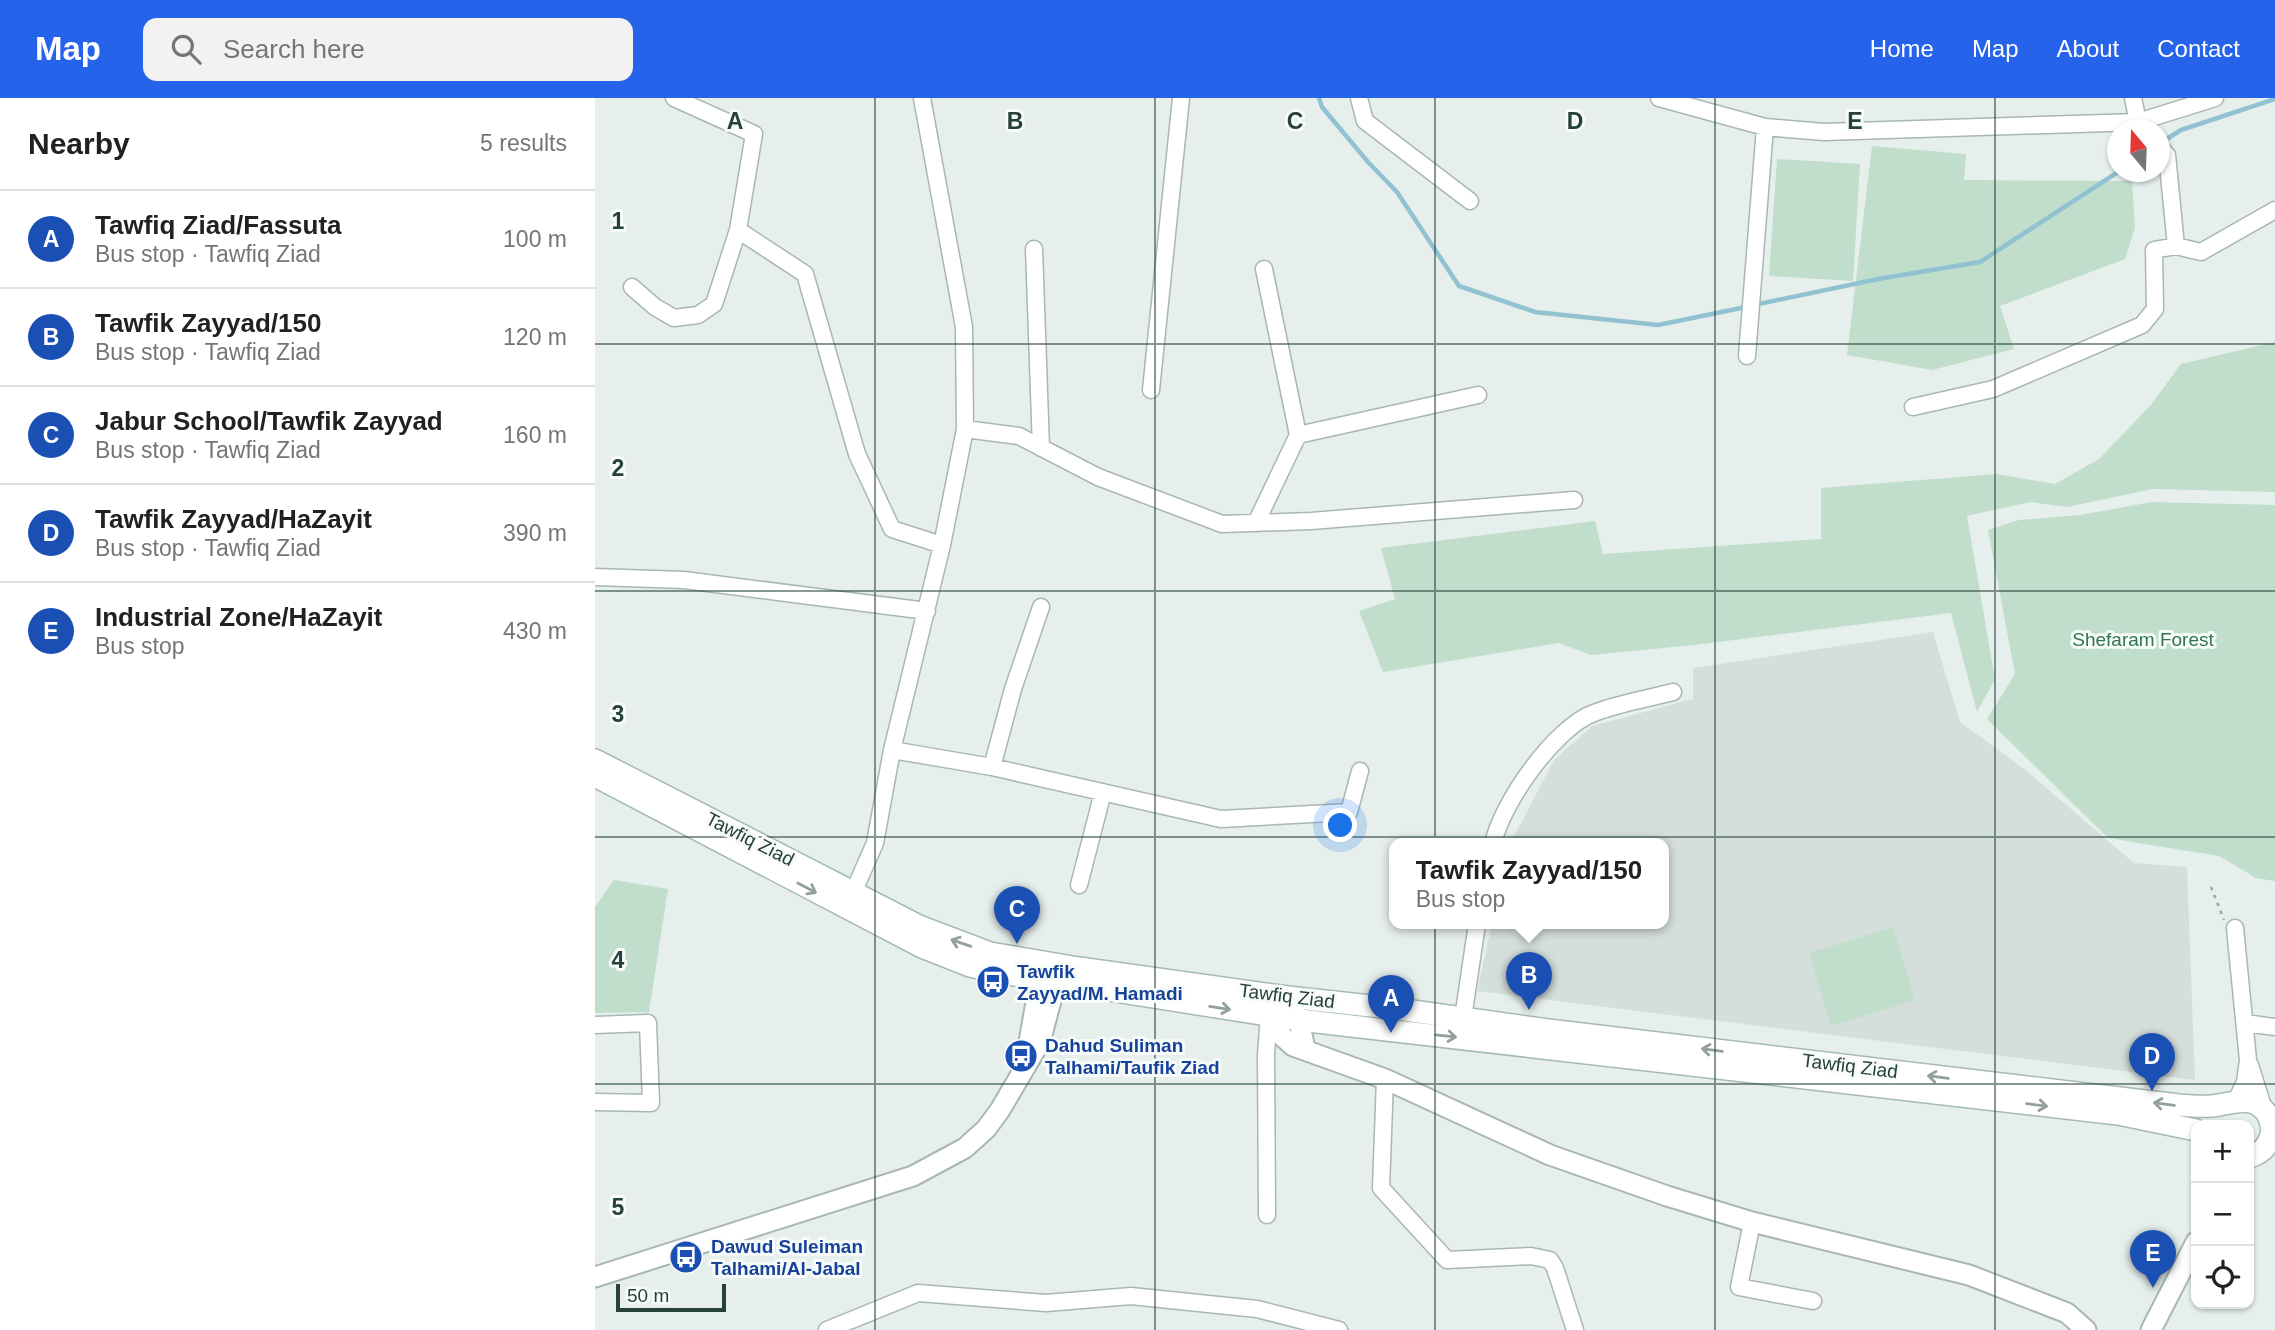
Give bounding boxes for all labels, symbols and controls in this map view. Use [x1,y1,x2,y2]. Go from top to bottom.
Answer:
search box [143,18,633,81]
text: Map [35,30,101,67]
icon: search [167,30,205,68]
text: Search here [223,34,365,64]
text: Home [1870,35,1934,62]
text: Map [1972,35,2019,62]
text: About [2057,35,2119,62]
text: Contact [2157,35,2240,62]
text: A [727,108,743,134]
text: B [1007,108,1023,134]
text: C [1287,108,1303,134]
text: D [1567,108,1583,134]
text: E [1847,108,1863,134]
north arrow [2107,119,2170,182]
text: Nearby [28,127,130,160]
text: 5 results [480,130,567,156]
text: 1 [612,208,625,234]
text: Tawfiq Ziad/Fassuta [95,210,342,240]
text: A [43,226,59,252]
text: 100 m [503,226,567,252]
text: Bus stop · Tawfiq Ziad [95,241,321,267]
text: Tawfik Zayyad/150 [95,308,321,338]
text: B [43,324,59,350]
text: 120 m [503,324,567,350]
text: Bus stop · Tawfiq Ziad [95,339,321,365]
text: Jabur School/Tawfik Zayyad [95,406,443,436]
text: C [43,422,59,448]
text: 160 m [503,422,567,448]
text: Bus stop · Tawfiq Ziad [95,437,321,463]
text: 2 [612,455,624,481]
text: Tawfik Zayyad/HaZayit [95,504,372,534]
text: D [43,520,59,546]
text: 390 m [503,520,567,546]
text: Bus stop · Tawfiq Ziad [95,535,321,561]
text: Industrial Zone/HaZayit [95,602,383,632]
text: E [43,618,59,644]
text: 430 m [503,618,567,644]
park label: Shefaram Forest [2072,629,2214,650]
text: Bus stop [95,633,185,659]
text: 3 [612,701,624,727]
street label: Tawfiq Ziad [702,808,798,870]
your location [1323,808,1357,842]
popup [1389,838,1669,929]
text: Tawfik Zayyad/150 [1416,855,1642,885]
one-way arrow [796,881,817,895]
pin: C [994,886,1040,944]
text: Bus stop [1416,886,1505,912]
one-way arrow [950,936,972,948]
text: 4 [612,947,625,973]
pin: B [1506,952,1552,1010]
place label: Tawfik Zayyad/M. Hamadi [1017,961,1183,1004]
bus stop icon: Tawfik Zayyad/M. Hamadi [974,963,1012,1001]
pin: A [1368,975,1414,1033]
street label: Tawfiq Ziad [1238,980,1336,1012]
one-way arrow [1208,1001,1231,1014]
one-way arrow [1434,1030,1456,1043]
pin: D [2129,1033,2175,1091]
place label: Dahud Suliman Talhami/Taufik Ziad [1045,1035,1220,1078]
bus stop icon: Dahud Suliman Talhami/Taufik Ziad [1002,1037,1040,1075]
one-way arrow [1701,1043,1724,1056]
street label: Tawfiq Ziad [1801,1050,1899,1082]
one-way arrow [1927,1070,1949,1083]
one-way arrow [2153,1097,2175,1110]
one-way arrow [2025,1099,2047,1112]
map controls [2191,1120,2254,1309]
button: + [2191,1120,2254,1183]
button: − [2191,1183,2254,1246]
text: 5 [612,1194,625,1220]
pin: E [2130,1230,2176,1288]
place label: Dawud Suleiman Talhami/Al-Jabal [711,1236,863,1279]
bus stop icon: Dawud Suleiman Talhami/Al-Jabal [667,1238,705,1276]
button: locate [2191,1246,2254,1309]
scale bar [616,1281,726,1313]
text: 50 m [627,1285,669,1306]

